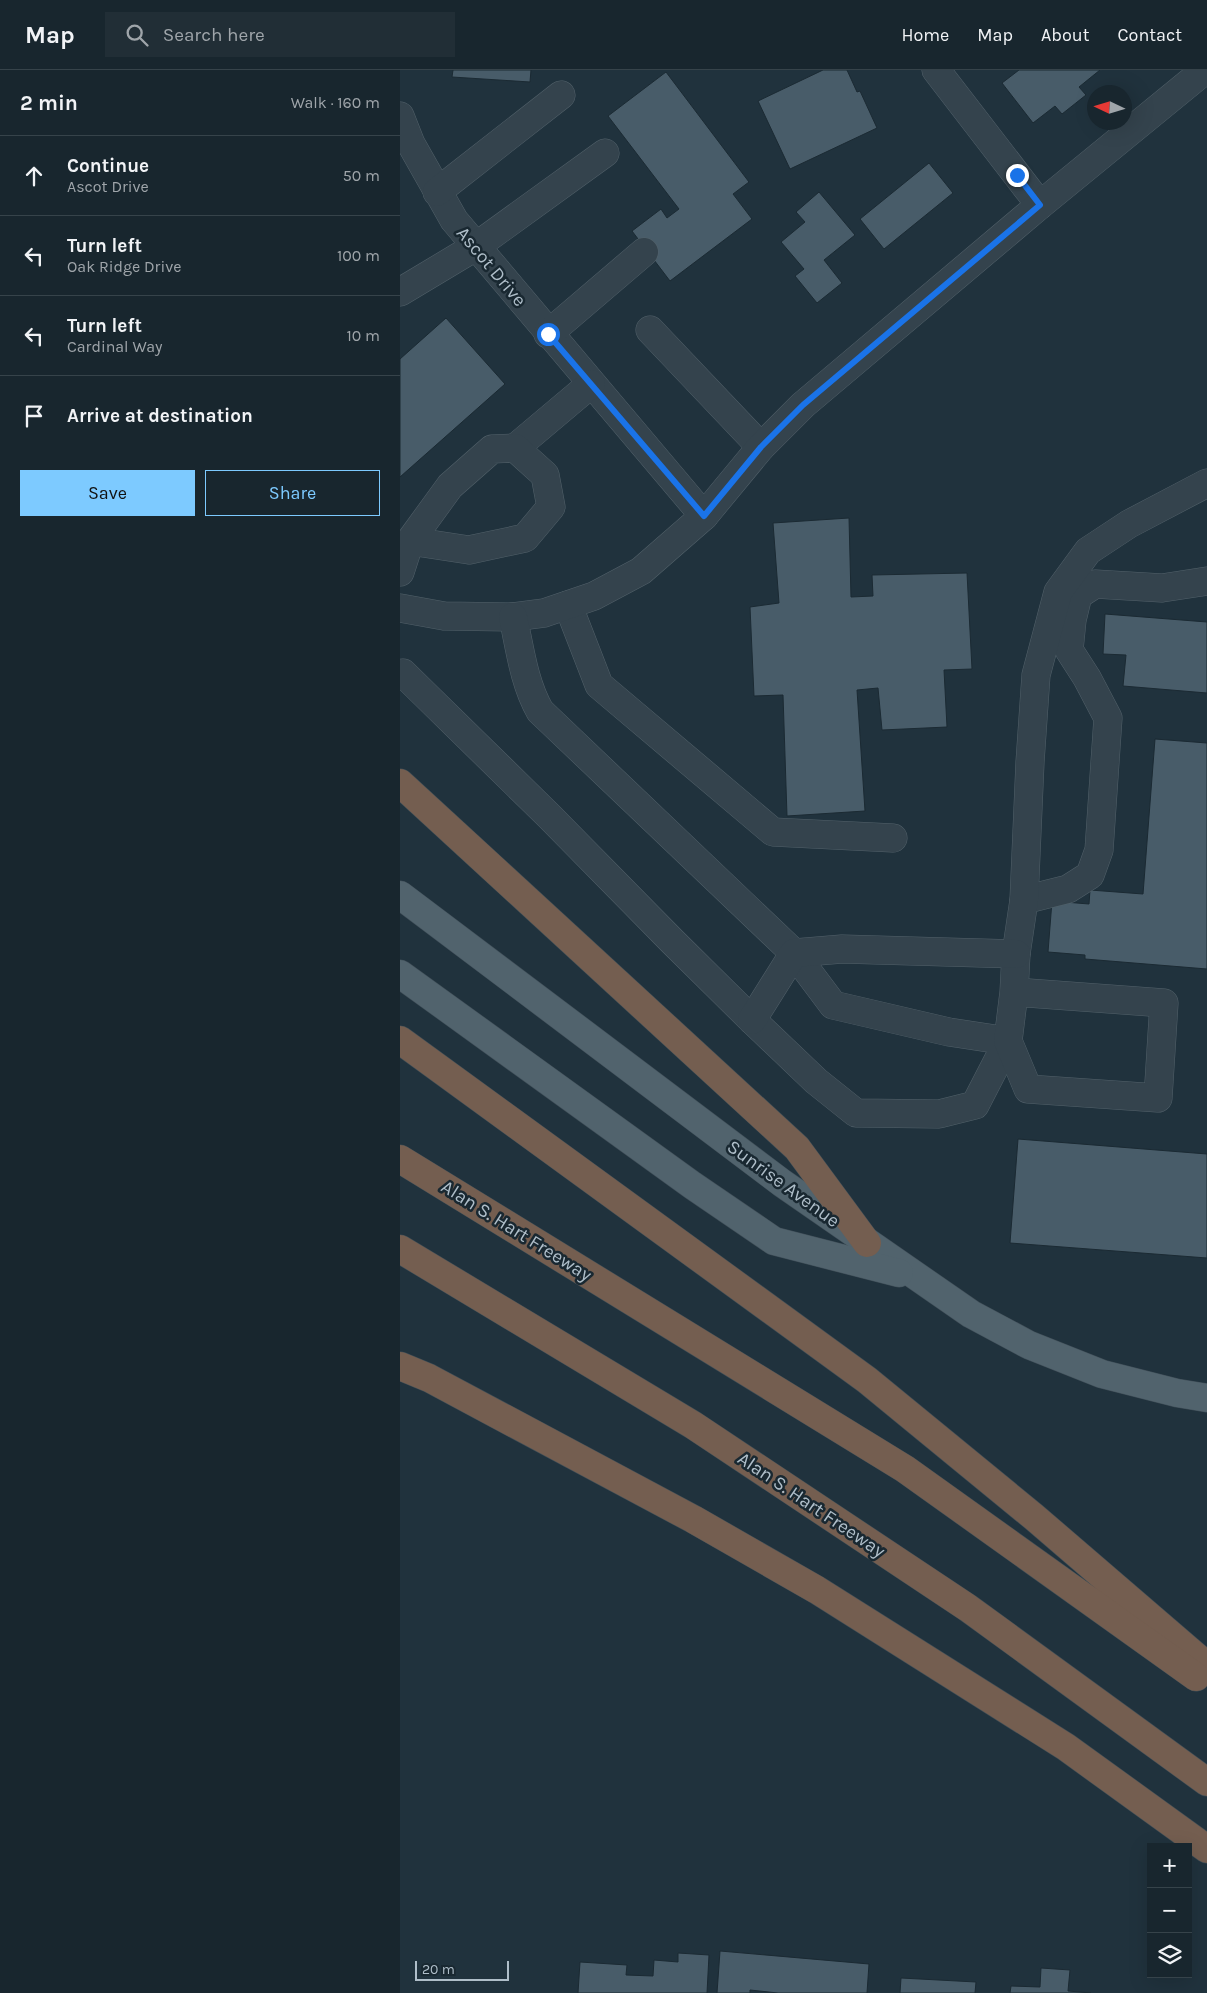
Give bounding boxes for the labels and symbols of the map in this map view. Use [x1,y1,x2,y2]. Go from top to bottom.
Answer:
north arrow [1087,85,1132,130]
route end [1006,164,1029,187]
street label: Ascot Drive [452,222,531,311]
route start [537,323,560,346]
street label: Sunrise Avenue [723,1136,844,1232]
street label: Alan S. Hart Freeway [437,1176,596,1286]
street label: Alan S. Hart Freeway [734,1447,889,1562]
scale bar [415,1958,509,1981]

